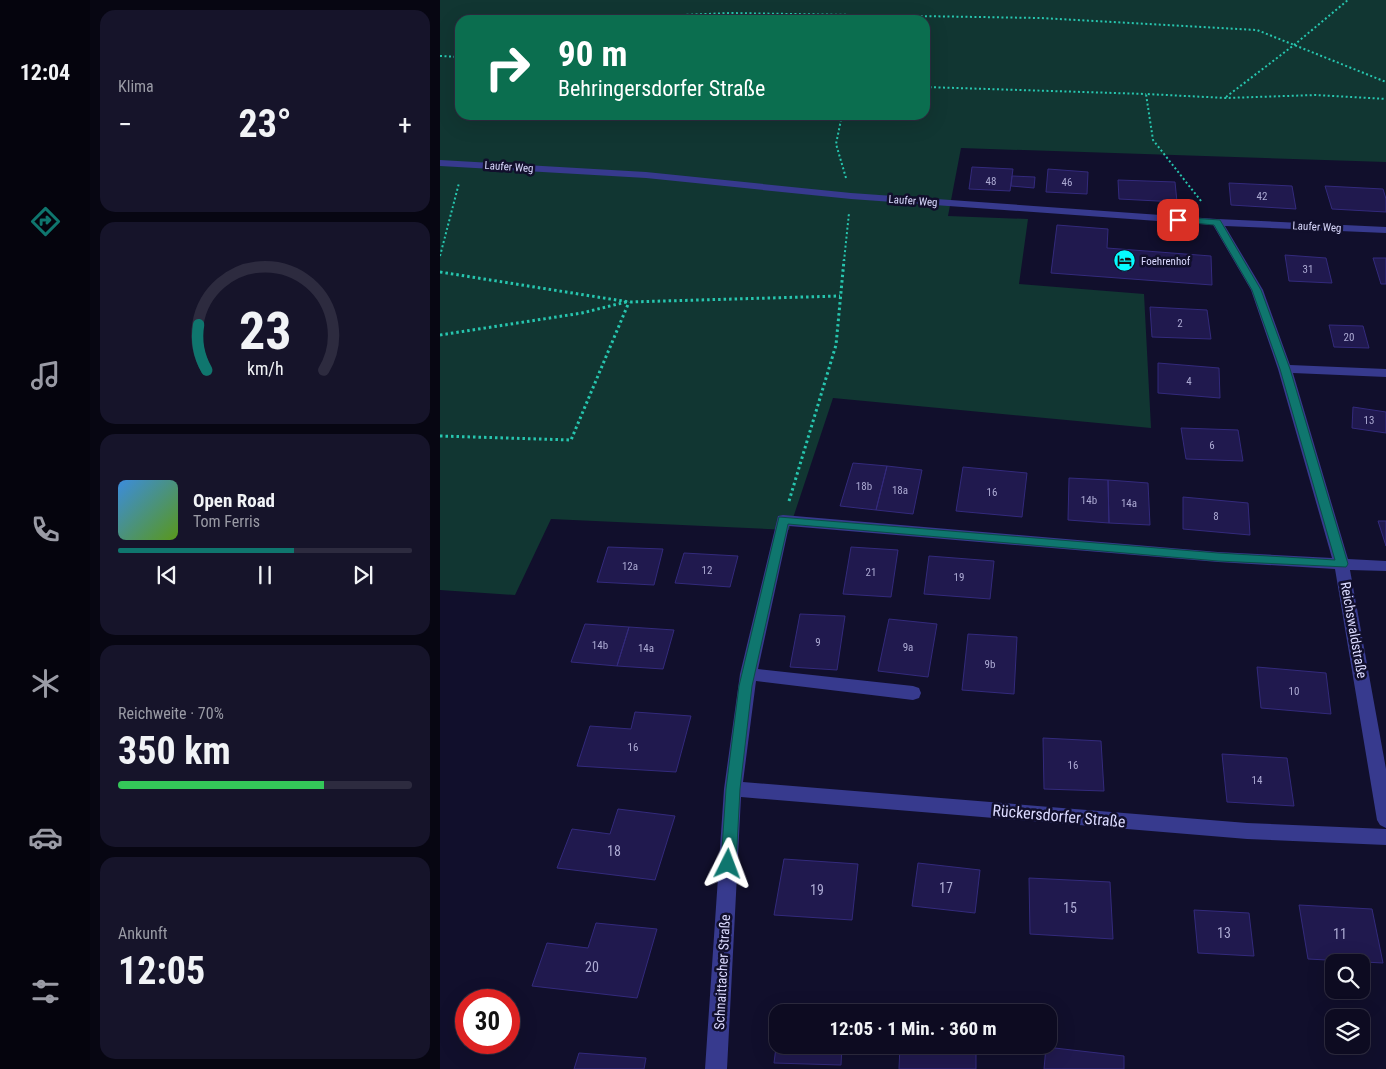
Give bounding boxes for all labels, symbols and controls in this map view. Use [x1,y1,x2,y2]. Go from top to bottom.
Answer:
text: 90 m [558,34,627,75]
icon: right [475,35,540,100]
text: 12:04 [20,60,70,85]
text: Behringersdorfer Straße [558,76,765,101]
text: Klima [118,77,154,96]
text: 23° [238,102,292,146]
text: − [118,108,132,141]
text: + [398,108,412,141]
street label: Laufer Weg [484,159,534,175]
house number: 48 [986,175,996,188]
house number: 46 [1062,176,1072,189]
house number: 42 [1257,190,1267,203]
street label: Laufer Weg [888,193,938,209]
pin [1157,199,1199,241]
icon: directions [28,204,63,239]
icon: arrive [1164,206,1192,234]
street label: Laufer Weg [1292,219,1342,235]
hotel icon: Foehrenhof [1113,249,1137,273]
place label: Foehrenhof [1141,255,1191,268]
house number: 31 [1303,263,1313,276]
text: 23 [239,301,291,362]
house number: 2 [1177,317,1183,330]
house number: 20 [1344,331,1354,344]
icon: music [28,358,63,393]
text: km/h [247,358,283,379]
house number: 4 [1186,375,1192,388]
house number: 13 [1364,414,1374,427]
house number: 6 [1209,439,1215,452]
house number: 18b [856,480,872,493]
house number: 18a [892,484,908,497]
house number: 16 [987,486,997,499]
text: Open Road [193,489,275,512]
house number: 14b [1081,494,1097,507]
house number: 14a [1121,497,1137,510]
house number: 8 [1213,510,1219,523]
icon: phone [28,512,63,547]
text: Tom Ferris [193,512,260,531]
house number: 12a [622,560,638,573]
icon: previous [153,561,181,589]
icon: pause [251,561,279,589]
icon: next [349,561,377,589]
house number: 12 [702,564,712,577]
house number: 21 [866,566,876,579]
house number: 19 [954,571,964,584]
street label: Reichswaldstraße [1338,580,1370,680]
house number: 9 [815,636,821,649]
house number: 14b [592,639,608,652]
house number: 9a [903,641,913,654]
house number: 14a [638,642,654,655]
house number: 9b [985,658,995,671]
icon: climate [28,666,63,701]
house number: 10 [1289,685,1299,698]
text: Reichweite · 70% [118,704,224,723]
text: 350 km [118,729,231,773]
house number: 16 [628,741,638,754]
house number: 16 [1068,759,1078,772]
house number: 14 [1252,774,1263,787]
street label: Rückersdorfer Straße [992,801,1126,831]
icon: car [28,820,63,855]
position arrow [701,837,753,889]
house number: 18 [607,843,621,859]
house number: 17 [939,880,953,896]
house number: 19 [810,882,824,898]
house number: 15 [1063,900,1077,916]
street label: Schnaittacher Straße [711,914,733,1030]
text: Ankunft [118,924,167,943]
house number: 13 [1217,925,1231,941]
house number: 11 [1333,926,1347,942]
text: 12:05 [118,949,205,993]
map controls [1325,954,1370,1054]
button: search [1325,954,1370,999]
house number: 20 [585,959,599,975]
icon: filters [28,974,63,1009]
speed limit sign: 30 [455,989,520,1054]
button: layers [1325,1009,1370,1054]
text: 12:05 · 1 Min. · 360 m [829,1017,997,1040]

